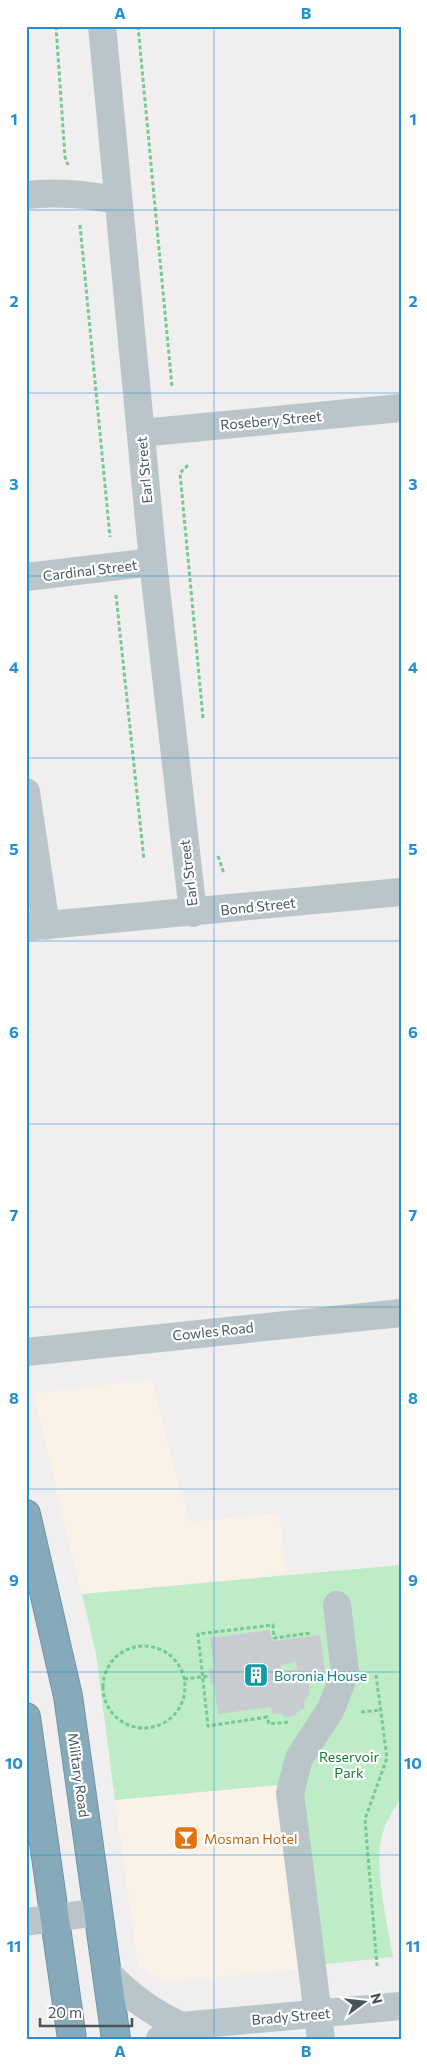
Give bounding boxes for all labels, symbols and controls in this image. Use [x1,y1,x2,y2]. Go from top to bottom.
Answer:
text: A [114,3,126,22]
text: B [301,3,312,22]
text: 1 [10,109,18,128]
text: 1 [409,109,417,128]
text: 2 [9,291,19,310]
text: 2 [408,291,418,310]
street label: Rosebery Street [220,407,323,433]
street label: Earl Street [133,436,155,504]
text: 3 [9,474,19,493]
text: 3 [408,474,418,493]
street label: Cardinal Street [42,556,138,584]
text: 4 [9,657,19,676]
text: 4 [408,657,418,676]
street label: Earl Street [175,838,201,907]
text: 5 [9,839,19,858]
text: 5 [408,839,418,858]
street label: Bond Street [219,894,297,918]
text: 6 [9,1022,19,1041]
text: 6 [408,1022,418,1041]
text: 7 [10,1205,19,1224]
text: 7 [409,1205,418,1224]
street label: Cowles Road [172,1318,254,1344]
text: 8 [9,1388,19,1407]
text: 8 [408,1388,418,1407]
text: 9 [9,1570,19,1589]
text: 9 [408,1570,418,1589]
building icon: Boronia House [243,1662,269,1688]
place label: Boronia House [274,1667,367,1684]
street label: Military Road [65,1732,93,1818]
park label: Reservoir Park [319,1748,379,1781]
text: 10 [5,1753,23,1772]
text: 10 [404,1753,422,1772]
bar icon: Mosman Hotel [173,1825,199,1851]
place label: Mosman Hotel [204,1830,298,1847]
text: 11 [7,1936,21,1955]
text: 11 [406,1936,420,1955]
north arrow [340,1978,390,2028]
text: N [367,1991,387,2006]
scale bar [40,1995,132,2027]
text: 20 m [48,2003,82,2021]
street label: Brady Street [251,2004,332,2028]
text: A [114,2041,126,2060]
text: B [301,2041,312,2060]

